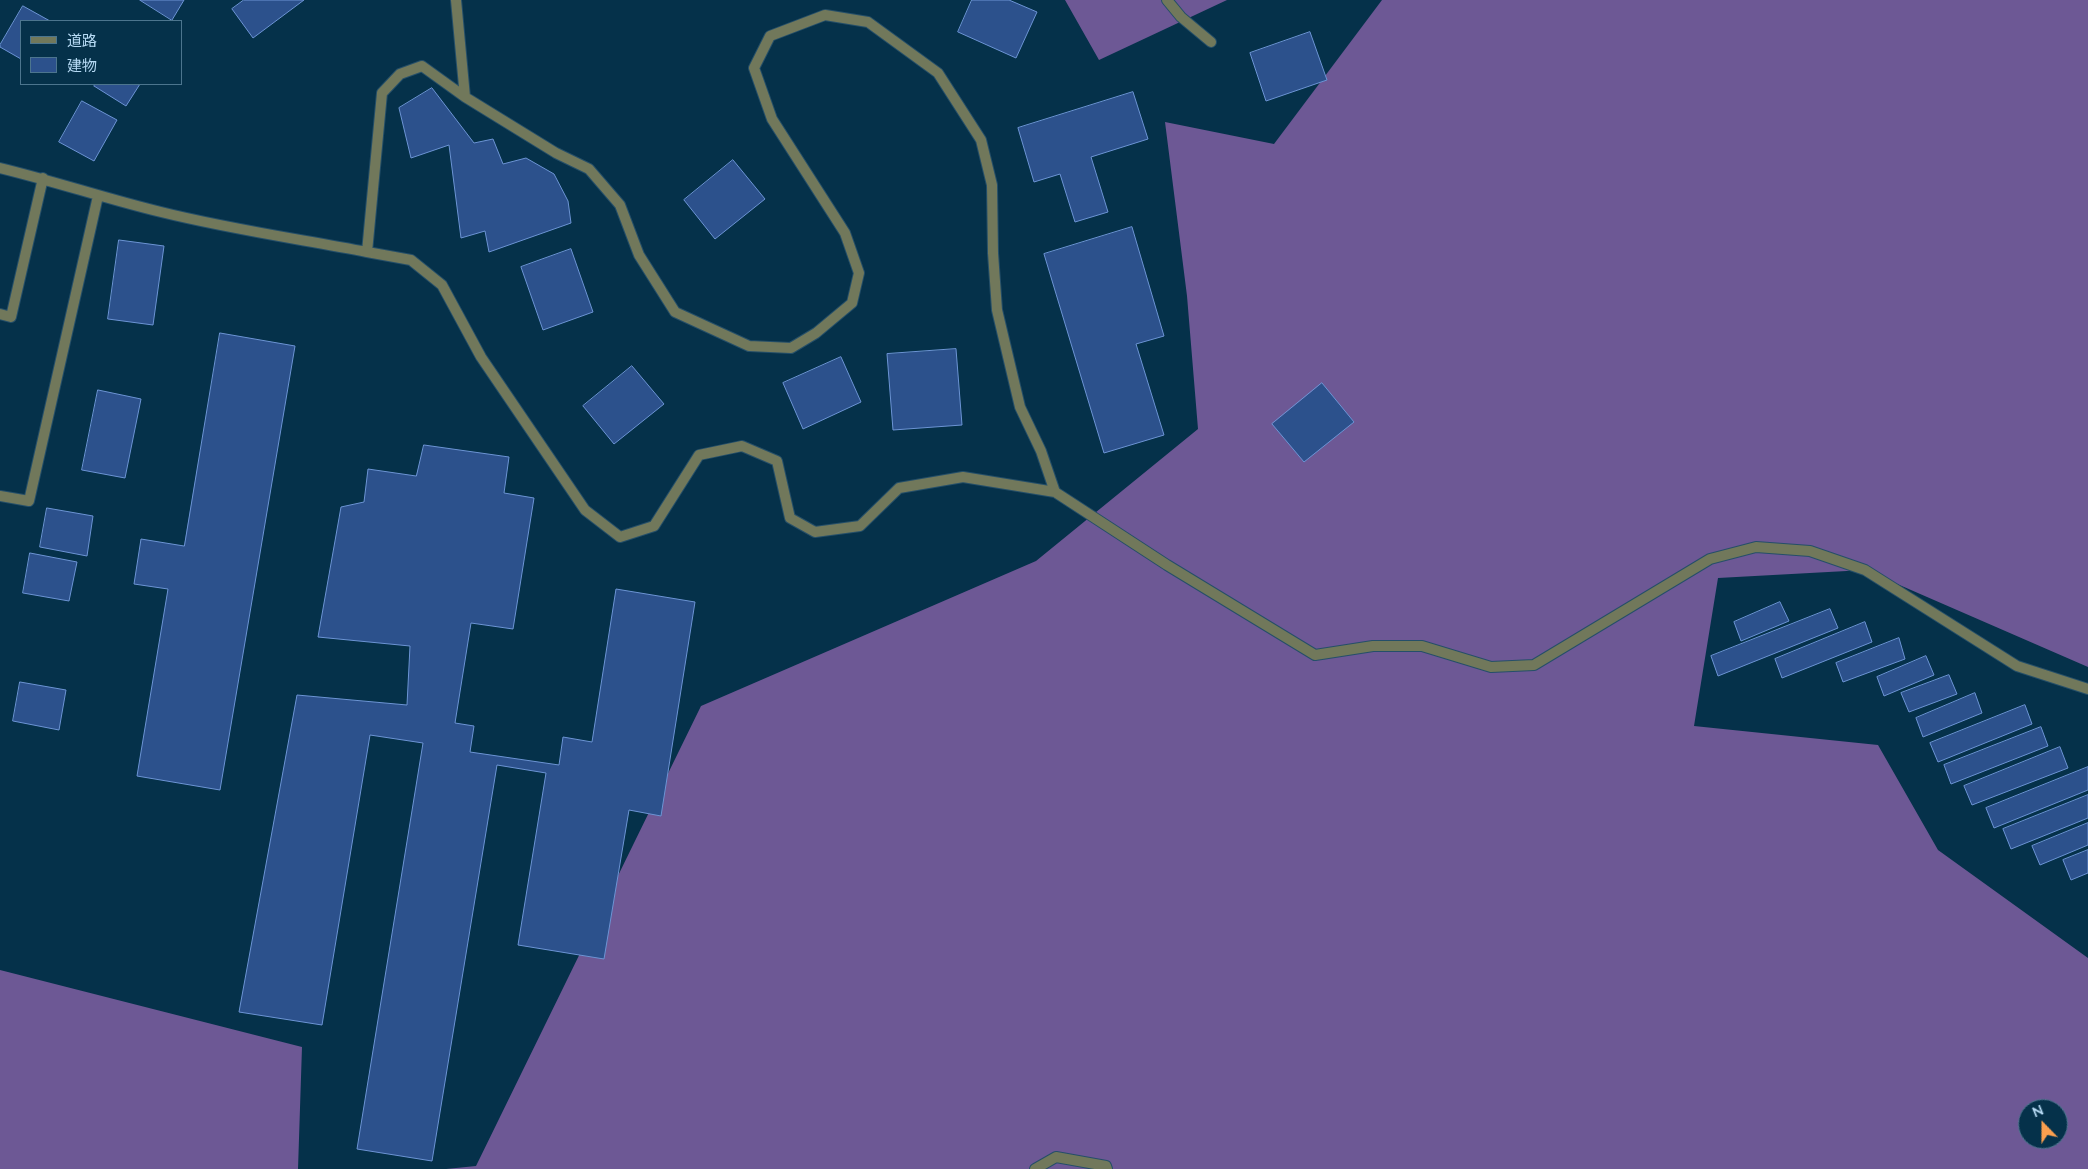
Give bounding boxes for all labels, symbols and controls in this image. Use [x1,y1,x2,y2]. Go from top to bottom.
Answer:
legend [20,20,182,85]
text: 道路 [67,31,97,50]
text: 建物 [67,56,97,75]
north arrow [2018,1099,2068,1149]
text: N [2029,1101,2046,1121]

